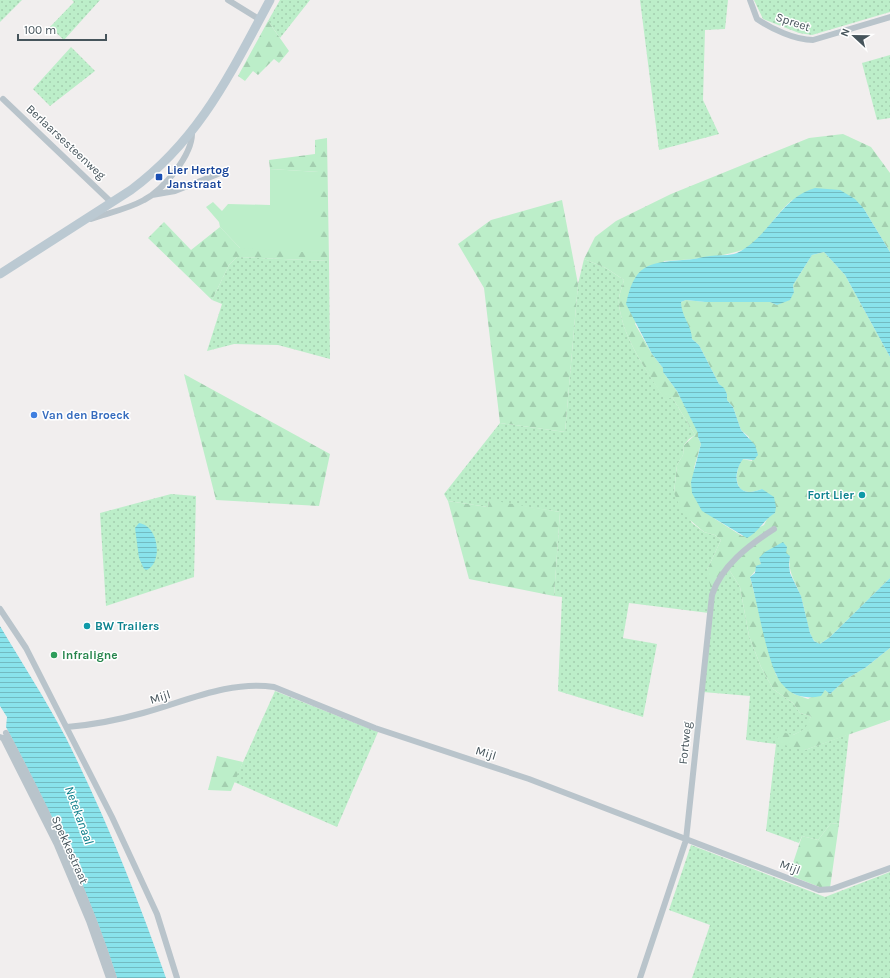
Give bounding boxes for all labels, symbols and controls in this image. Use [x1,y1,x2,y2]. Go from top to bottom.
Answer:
street label: Spreet [774,10,812,34]
scale bar [18,16,106,42]
north arrow [834,16,874,56]
text: 100 m [24,23,56,37]
text: N [838,26,853,39]
street label: Berlaarsesteenweg [23,102,109,183]
place label: Lier Hertog Janstraat [167,163,229,191]
marker: Lier Hertog Janstraat [154,172,164,182]
place label: Van den Broeck [42,408,130,422]
marker: Van den Broeck [29,410,39,420]
place label: Fort Lier [808,488,854,502]
marker: Fort Lier [857,490,867,500]
place label: BW Trailers [95,619,159,633]
marker: BW Trailers [82,621,92,631]
place label: Infraligne [62,648,118,662]
marker: Infraligne [49,650,59,660]
street label: Mijl [148,687,172,707]
street label: Fortweg [676,721,694,765]
street label: Mijl [474,743,498,763]
water label: Netekanaal [62,784,97,846]
street label: Spekkestraat [49,814,91,887]
street label: Mijl [778,857,802,877]

